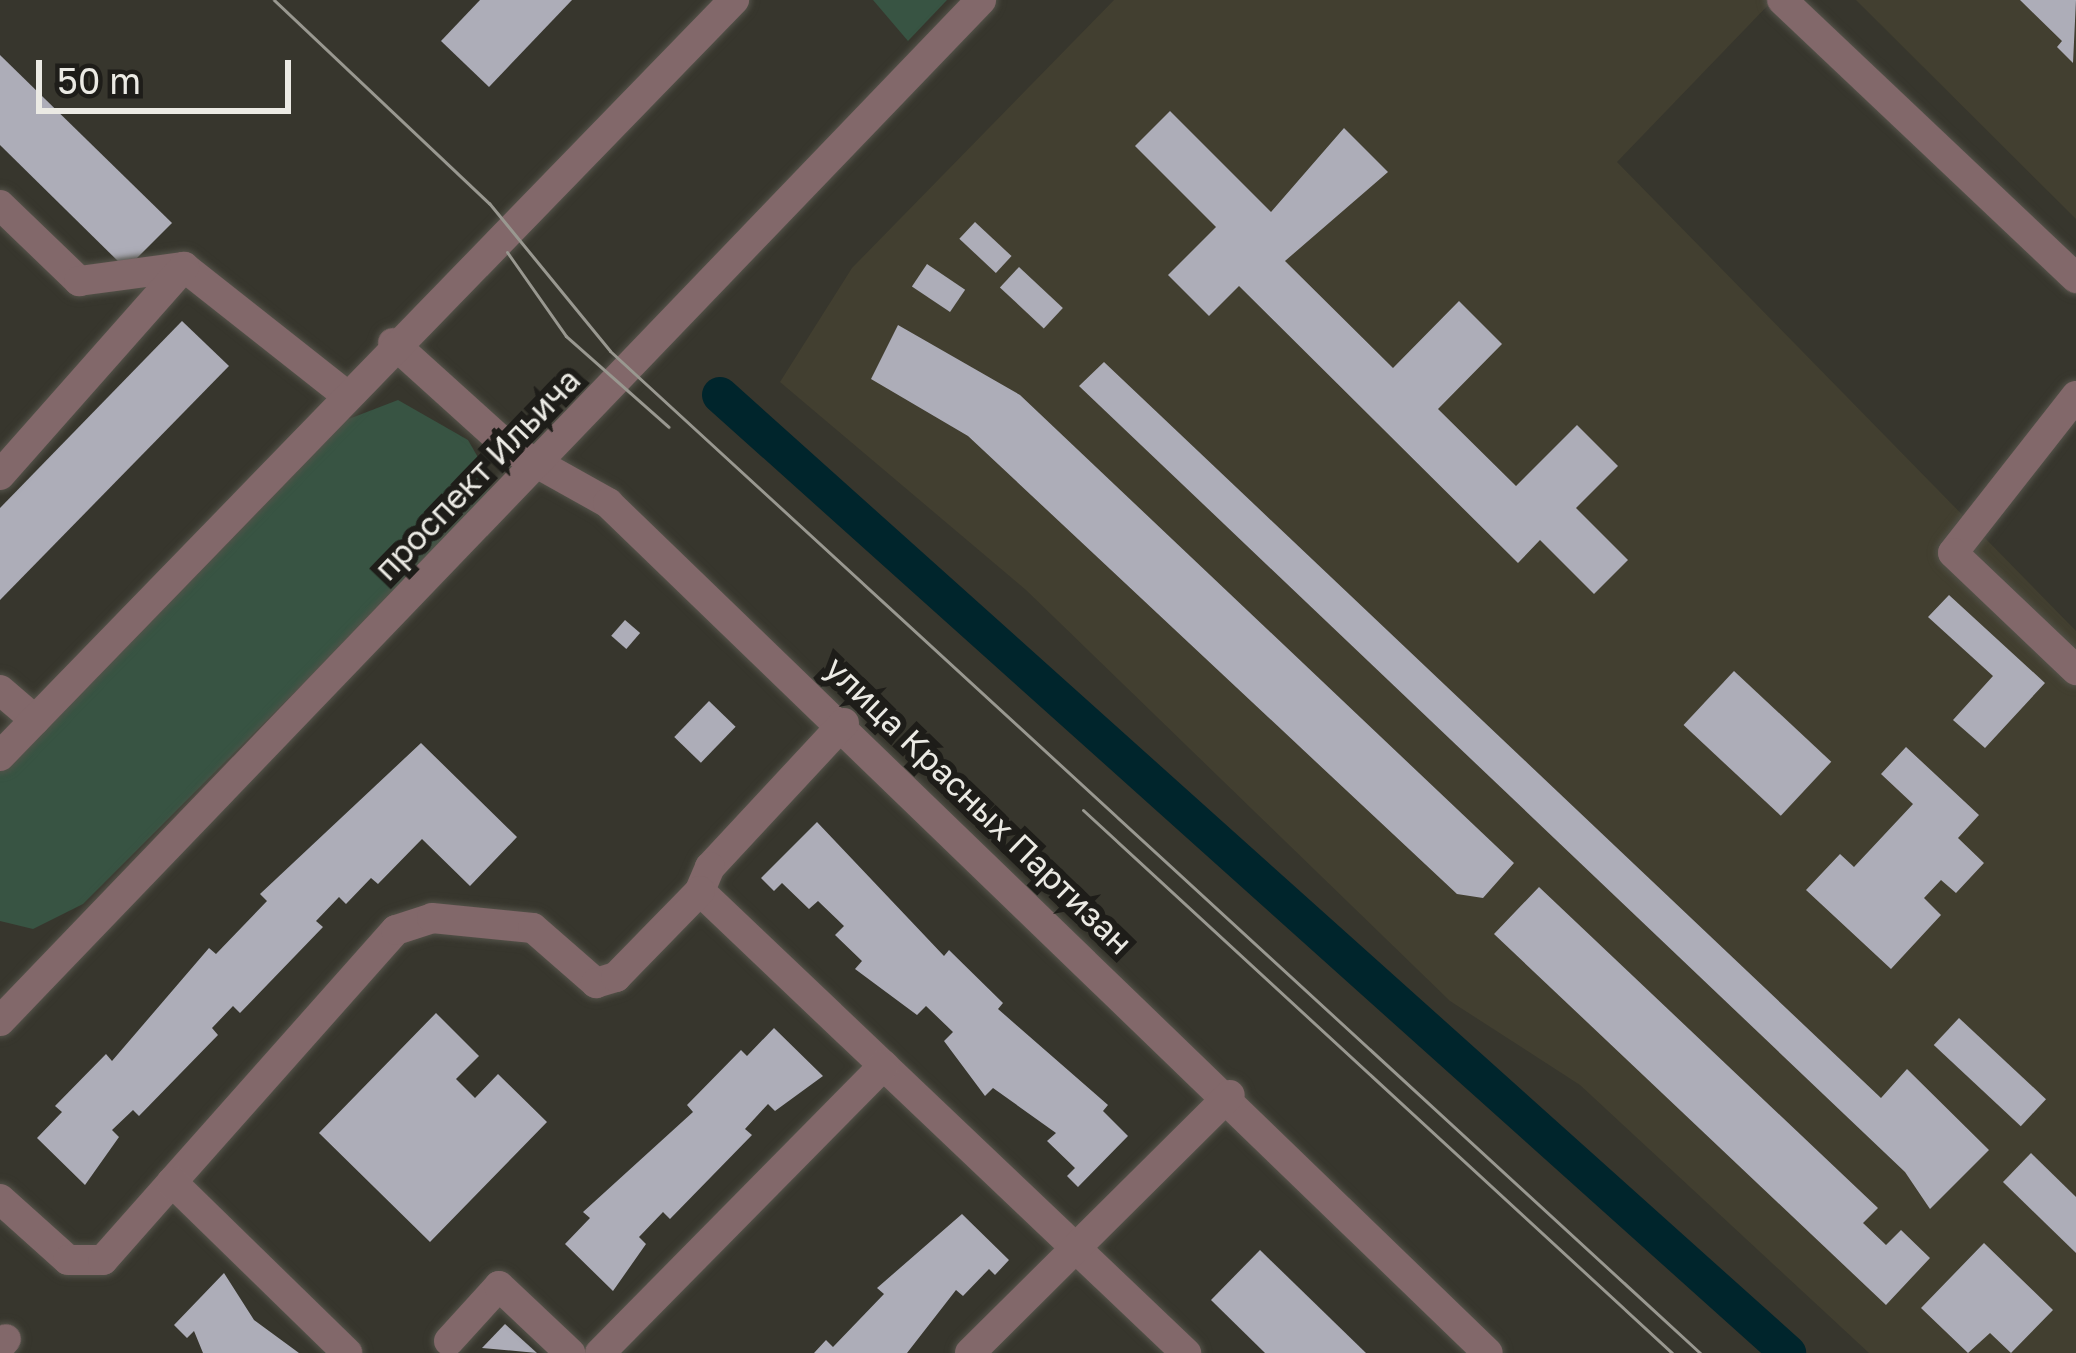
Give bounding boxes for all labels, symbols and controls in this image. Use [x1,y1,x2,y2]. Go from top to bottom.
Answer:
scale bar [42,36,297,110]
text: 50 m [57,59,141,102]
street label: проспект Ильича [366,360,588,588]
street label: улица Красных Партизан [817,648,1141,962]

